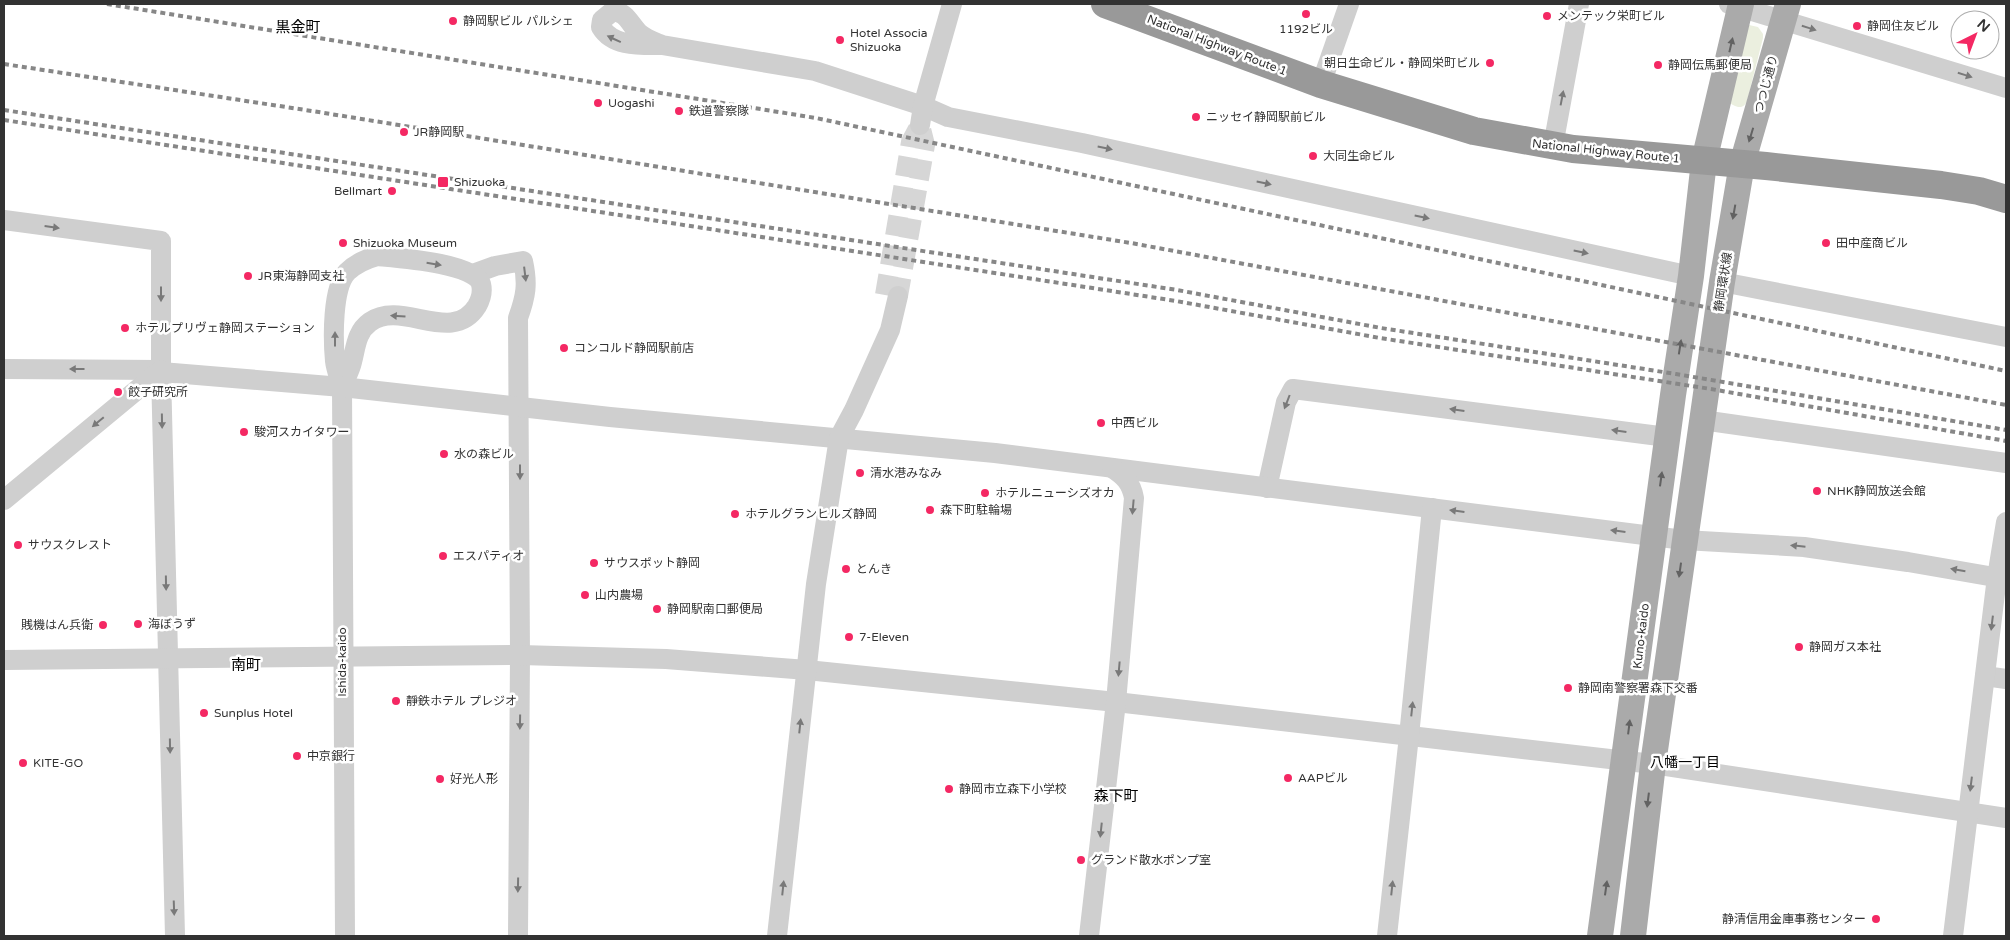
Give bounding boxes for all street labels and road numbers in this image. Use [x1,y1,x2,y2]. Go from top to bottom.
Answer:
street label: National Highway Route 1 [1145,12,1289,78]
street label: つつじ通り [1751,53,1781,115]
street label: National Highway Route 1 [1531,136,1681,166]
street label: 静岡環状線 [1711,251,1735,313]
street label: Kuno-kaido [1630,602,1652,670]
street label: Ishida-kaido [335,627,349,697]

